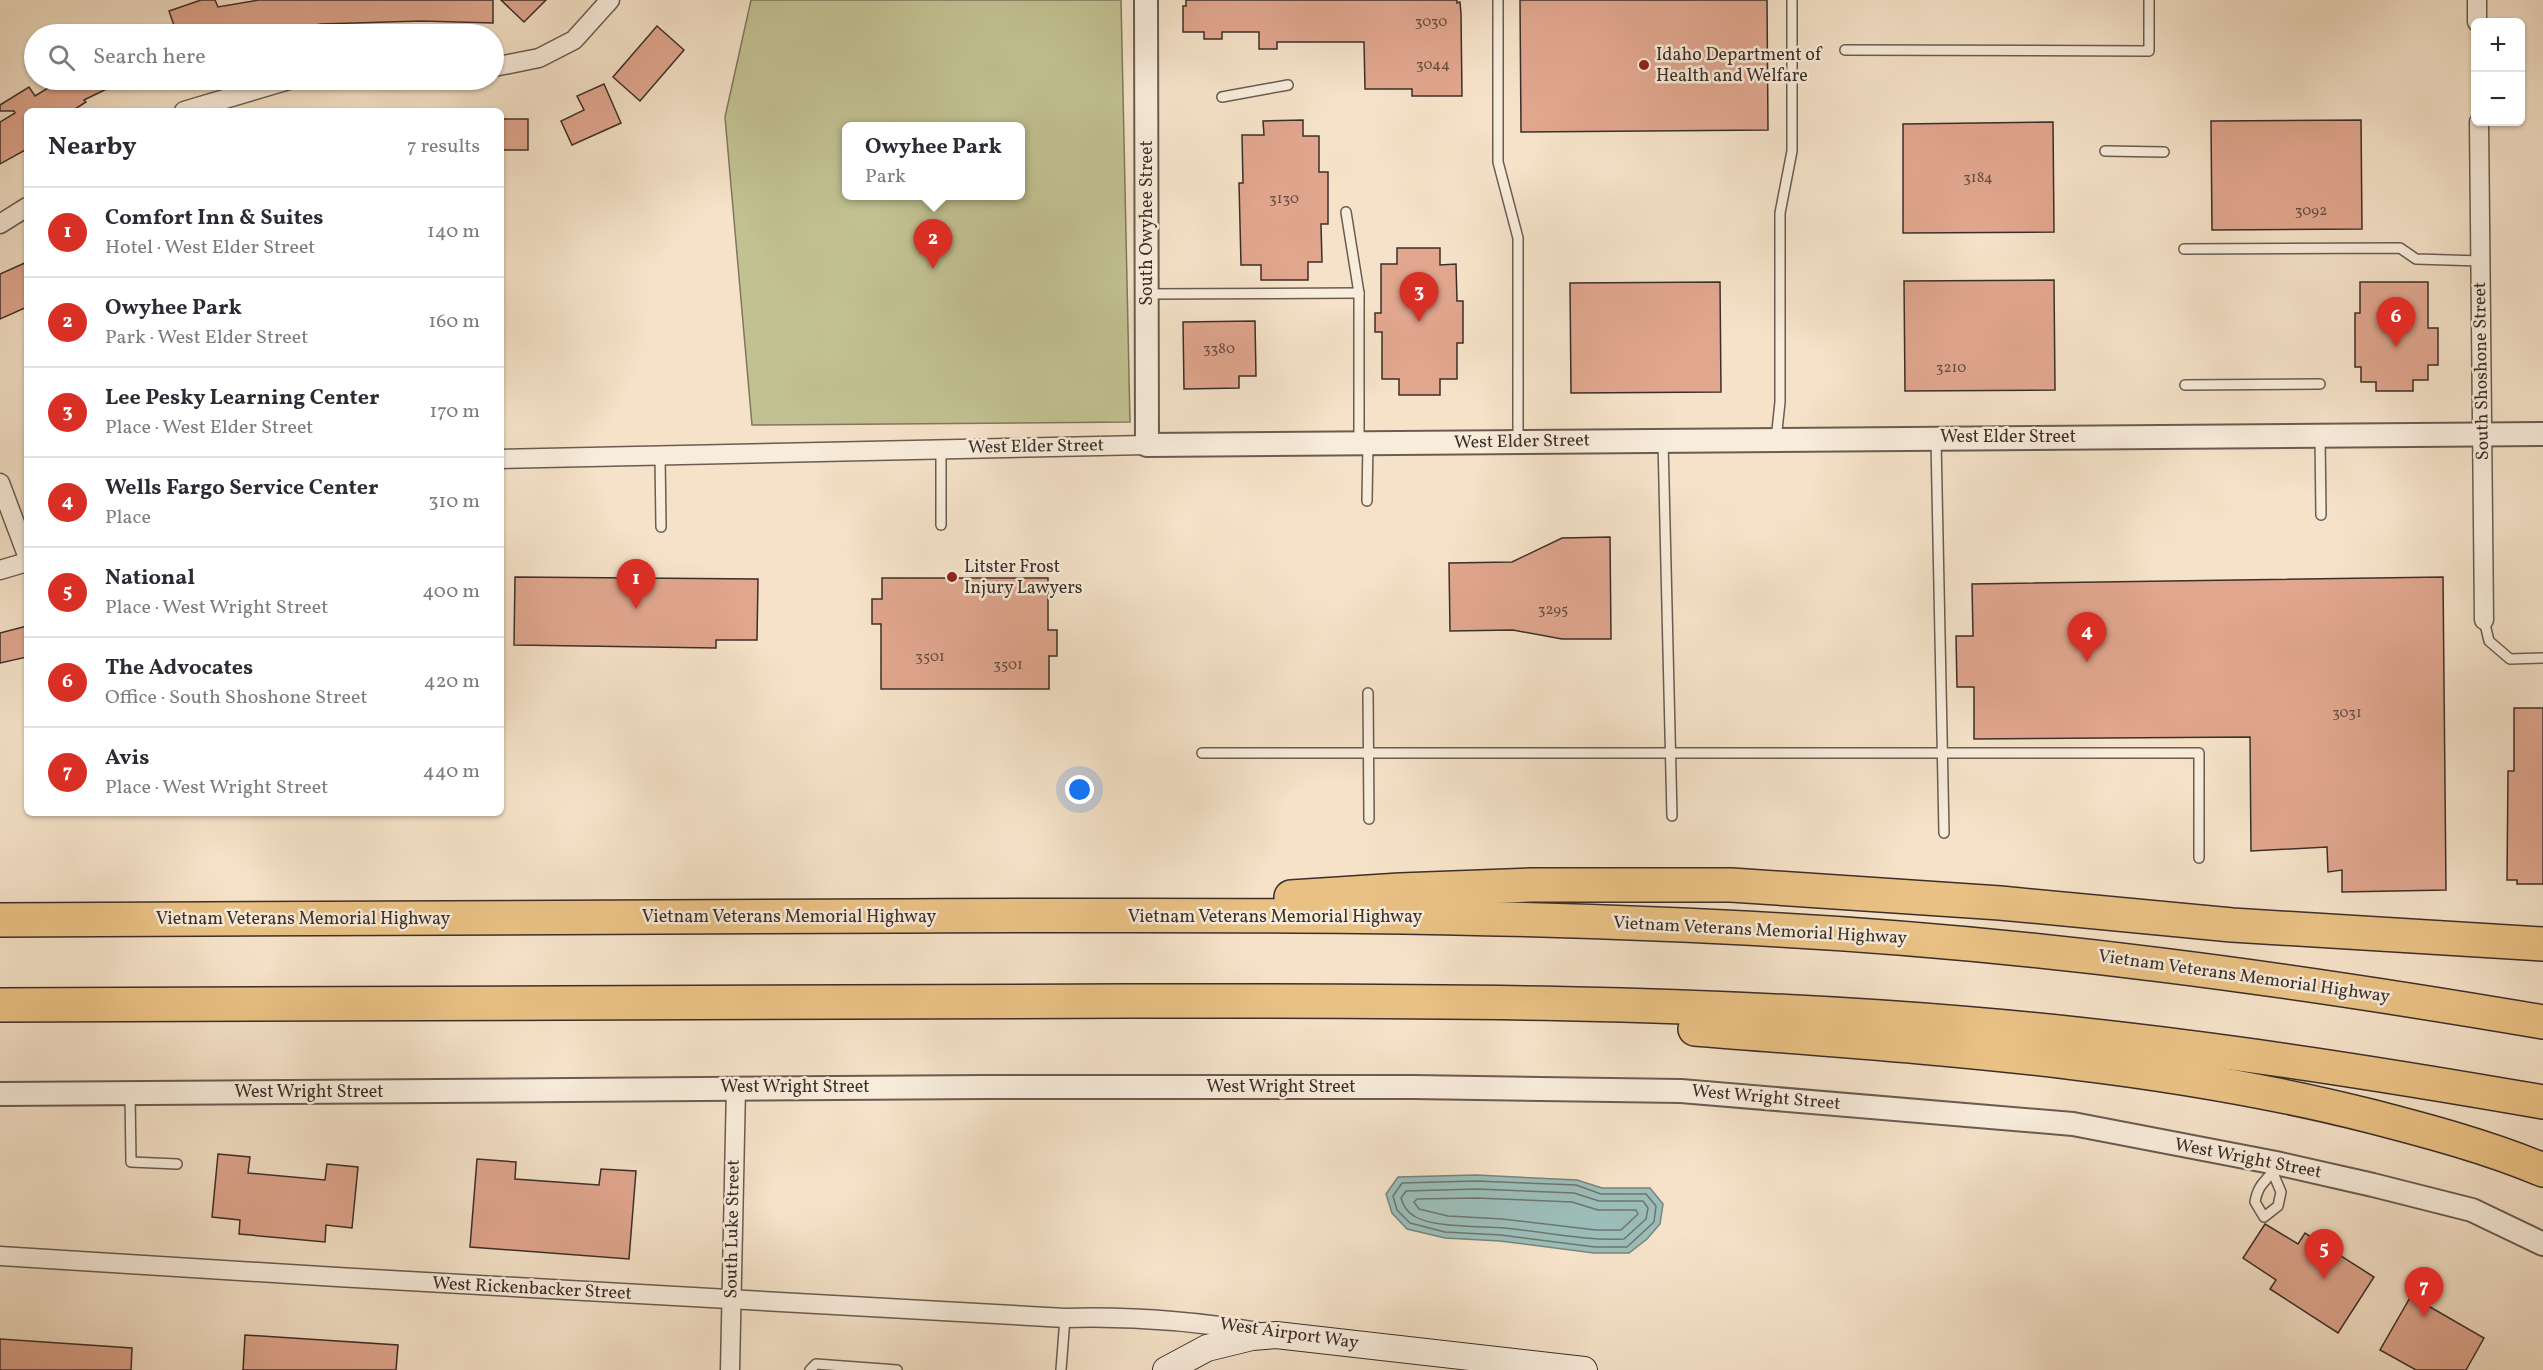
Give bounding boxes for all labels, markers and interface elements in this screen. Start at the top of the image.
house number: 3030 [1415,12,1447,33]
map controls [2471,18,2525,126]
button: + [2471,18,2525,72]
search box [24,24,504,90]
icon: search [45,41,78,74]
text: Search here [93,42,206,73]
place label: Idaho Department of Health and Welfare [1656,43,1823,89]
house number: 3044 [1416,55,1450,76]
marker: Idaho Department of Health and Welfare [1637,58,1651,72]
button: − [2471,72,2525,126]
popup [842,122,1025,200]
text: Nearby [48,129,137,165]
text: Owyhee Park [865,132,1002,163]
text: 7 results [407,133,480,161]
street label: South Owyhee Street [1135,140,1160,306]
text: Park [865,163,906,191]
house number: 3184 [1963,168,1993,189]
house number: 3130 [1269,189,1299,210]
house number: 3092 [2295,201,2327,222]
text: Comfort Inn & Suites [105,203,323,234]
text: 1 [63,218,72,246]
text: 140 m [427,218,480,246]
pin: 2 [914,220,952,269]
text: Hotel · West Elder Street [105,234,315,262]
pin: 3 [1400,272,1438,322]
street label: South Shoshone Street [2468,281,2496,461]
text: Owyhee Park [105,293,242,324]
pin: 6 [2376,298,2416,347]
text: 2 [62,308,73,336]
text: 160 m [428,308,480,336]
text: Park · West Elder Street [105,324,308,352]
house number: 3380 [1203,339,1235,360]
house number: 3210 [1936,358,1966,379]
text: Lee Pesky Learning Center [105,383,379,414]
text: 3 [62,398,73,426]
text: 170 m [430,398,480,426]
text: Place · West Elder Street [105,414,313,442]
street label: West Elder Street [1940,425,2076,450]
street label: West Elder Street [1454,428,1590,456]
street label: West Elder Street [968,433,1104,461]
text: Wells Fargo Service Center [105,473,378,504]
text: 4 [61,488,74,516]
text: 310 m [428,488,480,516]
text: Place [105,504,151,532]
place label: Litster Frost Injury Lawyers [964,555,1082,601]
pin: 1 [616,560,656,609]
text: National [105,563,195,594]
marker: Litster Frost Injury Lawyers [945,570,959,584]
text: 5 [63,578,72,606]
text: 400 m [422,578,480,606]
text: Place · West Wright Street [105,594,328,622]
house number: 3295 [1538,600,1568,621]
pin: 4 [2068,612,2106,662]
house number: 3501 [915,647,945,668]
text: The Advocates [105,653,253,684]
house number: 3501 [993,655,1023,676]
text: 6 [62,668,73,696]
text: 420 m [424,668,480,696]
text: Office · South Shoshone Street [105,684,367,712]
house number: 3031 [2332,703,2362,724]
text: Avis [105,743,149,774]
text: 7 [63,758,72,786]
text: 440 m [423,758,480,786]
text: Place · West Wright Street [105,774,328,802]
your location [1065,775,1094,804]
street label: Vietnam Veterans Memorial Highway [642,905,936,930]
street label: Vietnam Veterans Memorial Highway [1128,905,1422,930]
street label: Vietnam Veterans Memorial Highway [156,907,450,932]
street label: Vietnam Veterans Memorial Highway [1612,911,1908,951]
street label: Vietnam Veterans Memorial Highway [2096,944,2392,1010]
street label: West Wright Street [720,1075,870,1100]
street label: West Wright Street [1206,1075,1356,1100]
street label: West Wright Street [1691,1079,1841,1117]
street label: West Wright Street [234,1080,384,1105]
street label: West Wright Street [2172,1132,2324,1186]
street label: South Luke Street [719,1159,747,1299]
pin: 5 [2304,1230,2344,1279]
pin: 7 [2404,1268,2444,1317]
street label: West Rickenbacker Street [432,1271,632,1307]
street label: West Airport Way [1218,1312,1360,1356]

